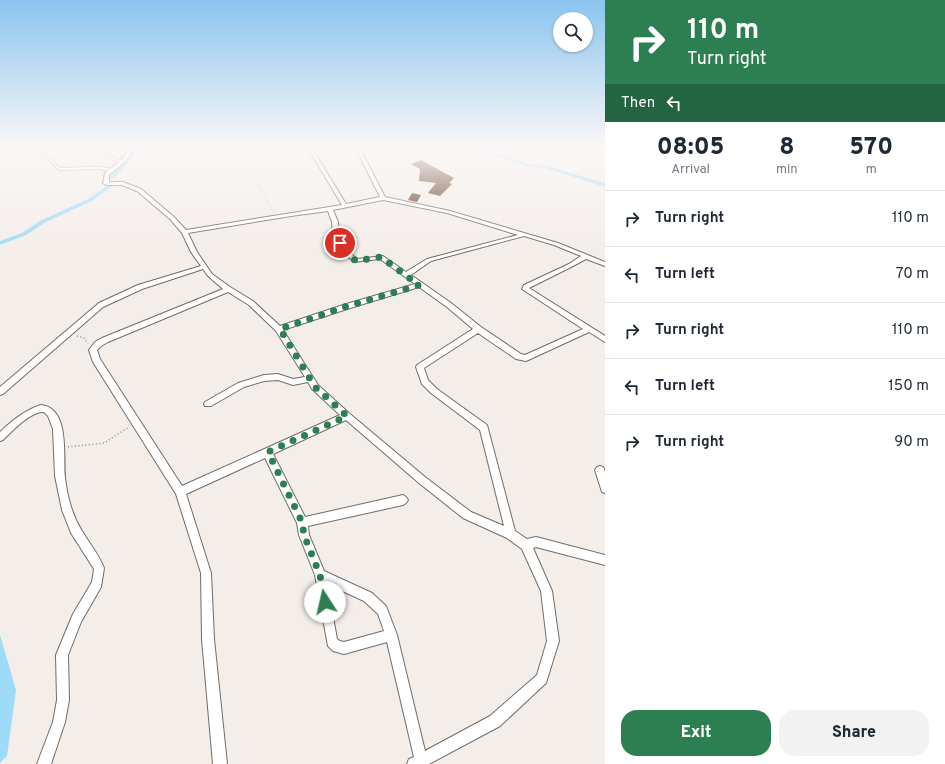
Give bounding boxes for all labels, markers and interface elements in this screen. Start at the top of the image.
map controls [553,12,593,52]
button: search [553,12,593,52]
text: 110 m [687,13,759,49]
icon: right [621,16,673,68]
text: Turn right [687,48,767,71]
icon: left [663,92,685,114]
text: Then [621,94,655,113]
text: 08:05 [657,133,724,163]
text: 8 [779,133,794,163]
text: 570 [849,133,893,163]
text: Arrival [671,162,710,178]
text: min [776,162,798,178]
text: m [866,162,877,178]
icon: right [621,208,643,230]
text: Turn right [655,209,724,228]
text: 110 m [892,209,929,228]
pin [323,226,357,260]
icon: arrive [329,232,351,254]
icon: left [621,264,643,286]
text: Turn left [655,265,715,284]
text: 70 m [896,265,929,284]
icon: right [621,320,643,342]
text: Turn right [655,321,724,340]
text: 110 m [892,321,929,340]
icon: left [621,376,643,398]
text: Turn left [655,377,715,396]
text: 150 m [888,377,929,396]
icon: right [621,432,643,454]
text: Turn right [655,433,724,452]
text: 90 m [894,433,929,452]
position arrow [304,581,346,623]
button: Exit [621,710,771,756]
button: Share [779,710,929,756]

